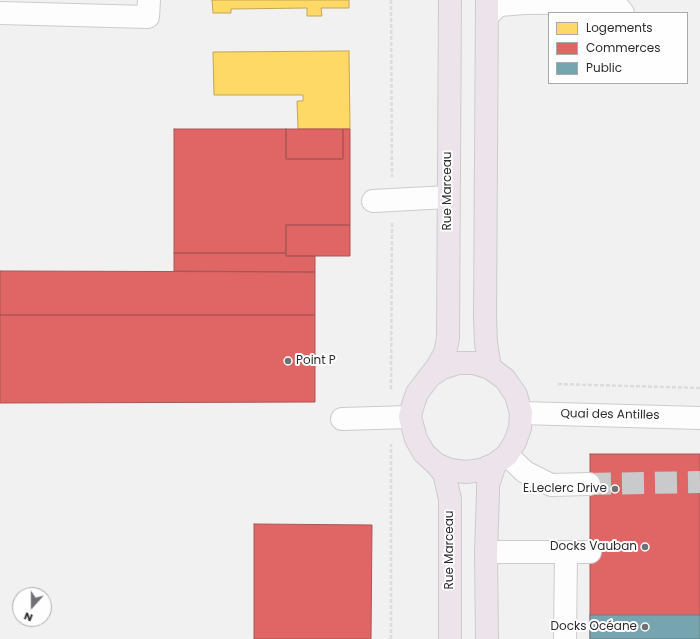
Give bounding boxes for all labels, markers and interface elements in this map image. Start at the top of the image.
legend [548,12,688,84]
text: Logements [586,19,653,36]
text: Commerces [586,39,661,56]
text: Public [586,59,622,76]
street label: Rue Marceau [441,151,455,231]
place label: Point P [296,354,336,368]
marker: Point P [283,356,293,366]
street label: Quai des Antilles [560,407,660,423]
place label: E.Leclerc Drive [523,482,607,496]
marker: E.Leclerc Drive [610,484,620,494]
street label: Rue Marceau [443,510,457,590]
place label: Docks Vauban [550,540,637,554]
marker: Docks Vauban [640,542,650,552]
north arrow [12,587,52,627]
text: N [21,608,35,626]
place label: Docks Océane [551,620,637,634]
marker: Docks Océane [640,622,650,632]

